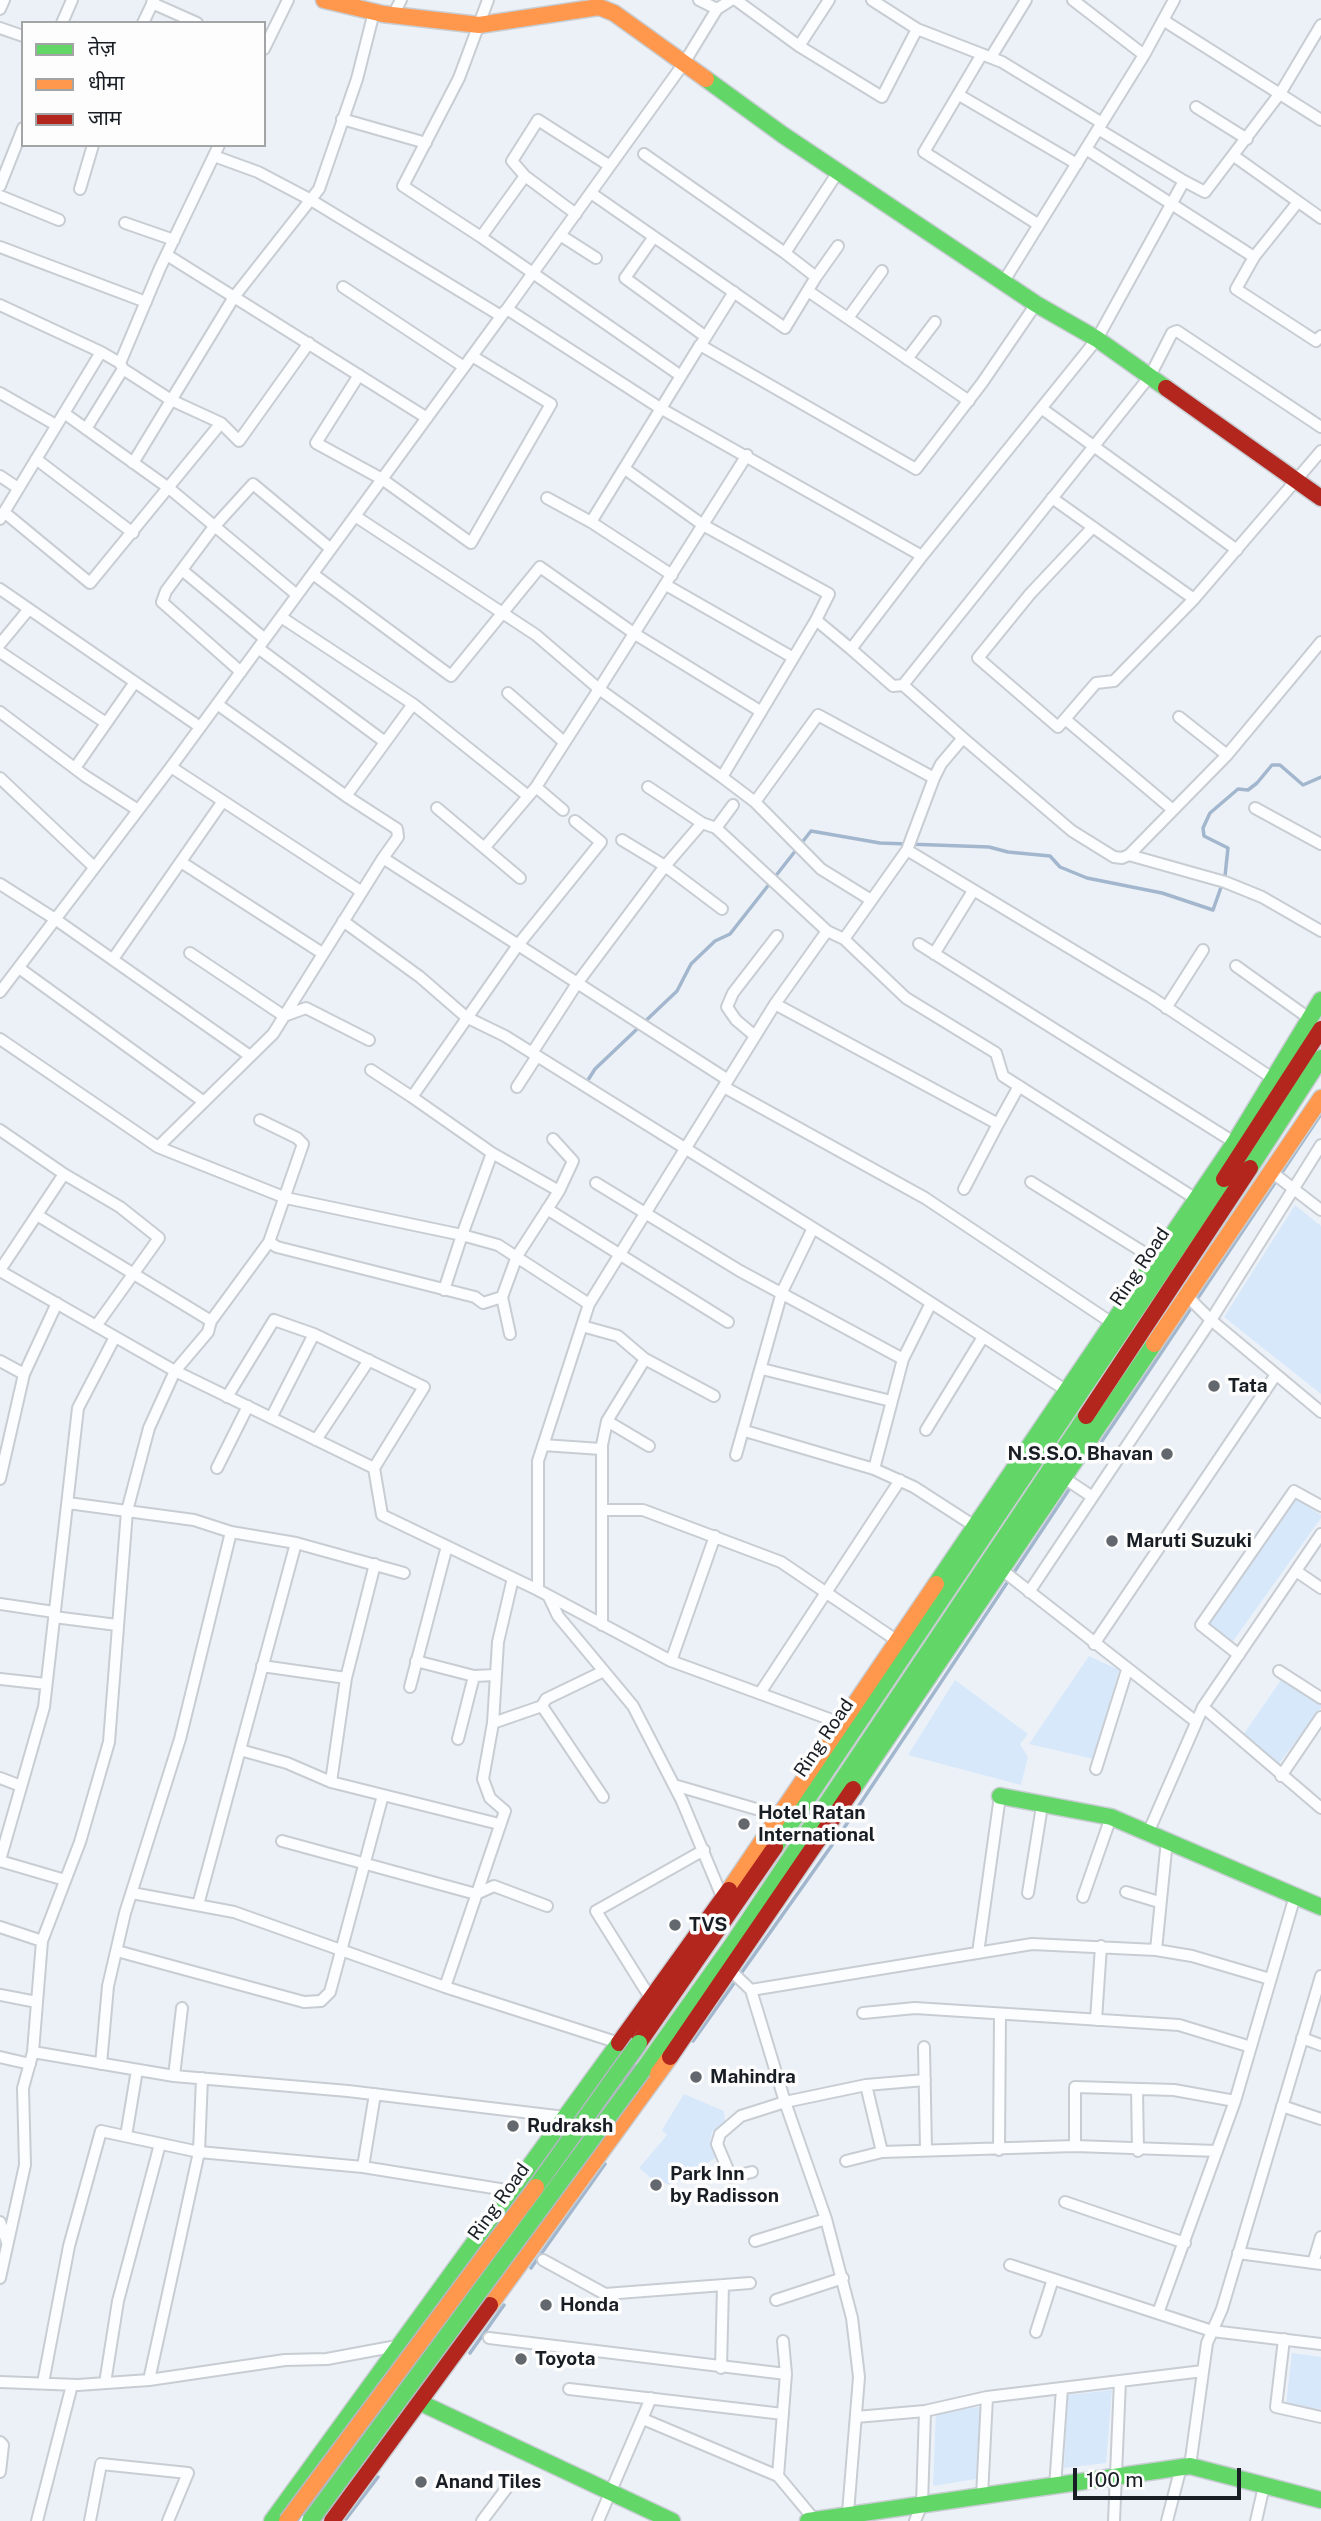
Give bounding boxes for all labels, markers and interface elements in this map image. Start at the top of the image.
legend [21,21,266,147]
text: तेज़ [88,35,116,60]
text: धीमा [88,70,124,95]
text: जाम [88,105,122,130]
street label: Ring Road [1105,1223,1175,1311]
place label: Tata [1228,1375,1268,1397]
marker: Tata [1206,1378,1222,1394]
place label: N.S.S.O. Bhavan [1008,1443,1153,1465]
marker: N.S.S.O. Bhavan [1159,1446,1175,1462]
place label: Maruti Suzuki [1126,1530,1252,1552]
marker: Maruti Suzuki [1104,1533,1120,1549]
street label: Ring Road [789,1694,859,1782]
place label: Hotel Ratan International [758,1802,875,1846]
marker: Hotel Ratan International [736,1816,752,1832]
place label: TVS [689,1914,727,1936]
marker: TVS [667,1917,683,1933]
place label: Mahindra [710,2066,796,2088]
marker: Mahindra [688,2069,704,2085]
place label: Rudraksh [527,2115,613,2137]
marker: Rudraksh [505,2118,521,2134]
street label: Ring Road [463,2159,535,2245]
place label: Park Inn by Radisson [670,2163,779,2207]
marker: Park Inn by Radisson [648,2177,664,2193]
place label: Honda [560,2294,619,2316]
marker: Honda [538,2297,554,2313]
place label: Toyota [535,2348,596,2370]
marker: Toyota [513,2351,529,2367]
scale bar [1076,2454,1244,2498]
text: 100 m [1086,2467,1143,2492]
place label: Anand Tiles [435,2471,541,2493]
marker: Anand Tiles [413,2474,429,2490]

